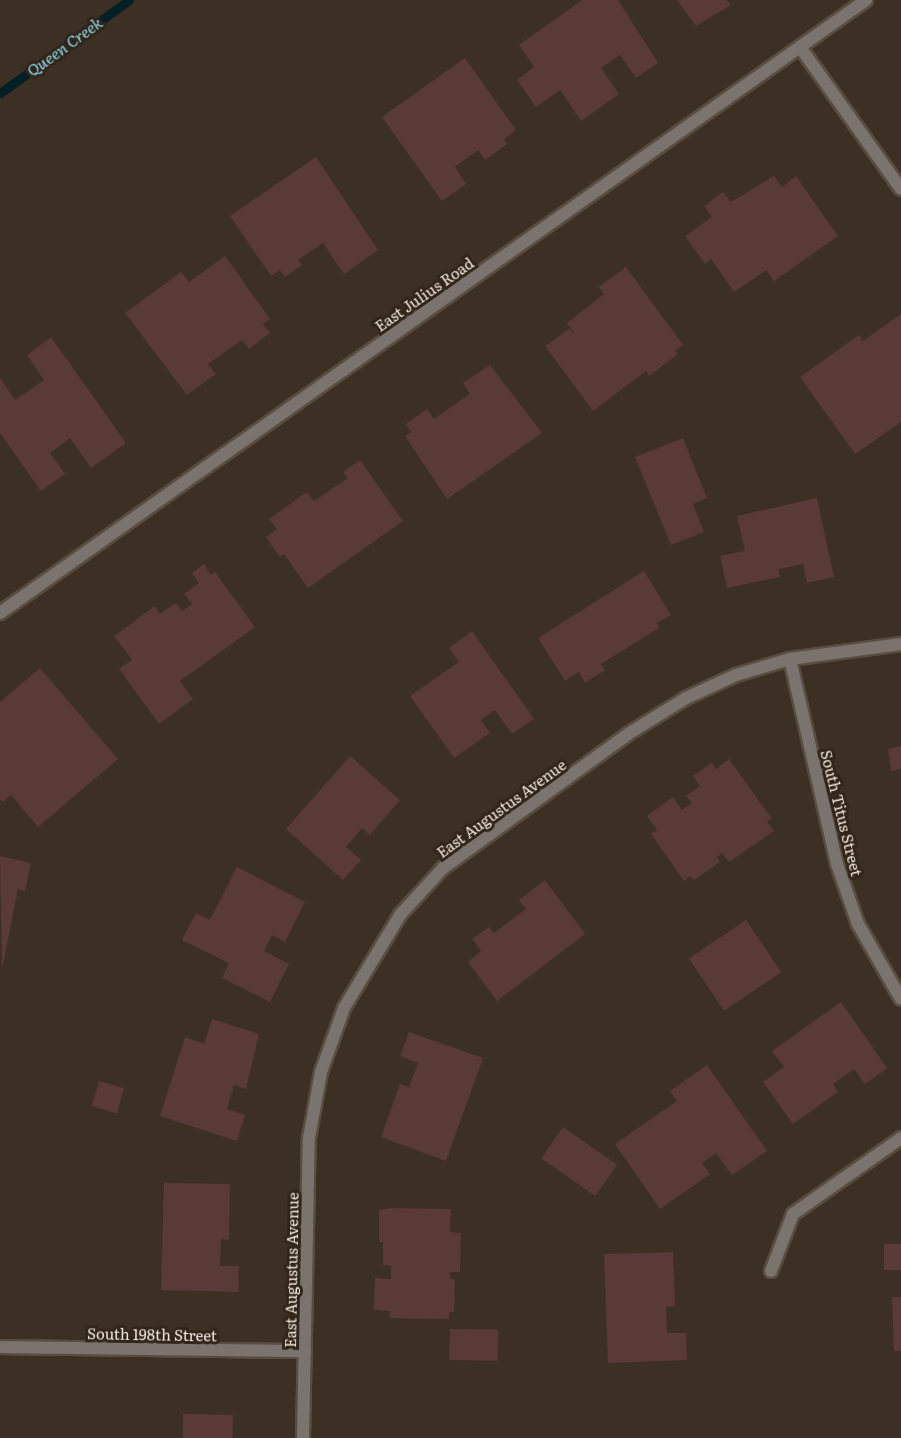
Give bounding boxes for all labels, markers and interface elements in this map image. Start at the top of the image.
water label: Queen Creek [23,12,105,80]
street label: East Julius Road [371,253,477,335]
street label: South Titus Street [818,748,866,878]
street label: East Augustus Avenue [433,755,569,861]
street label: East Augustus Avenue [281,1192,301,1348]
street label: South 198th Street [87,1324,217,1344]

